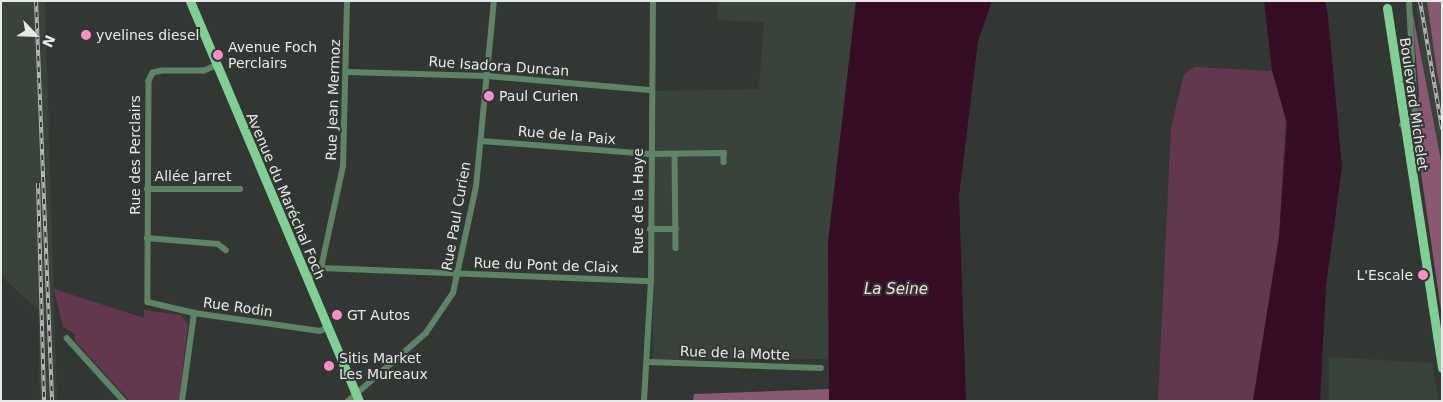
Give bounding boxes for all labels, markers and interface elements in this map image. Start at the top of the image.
north arrow [10,10,60,60]
place label: yvelines diesel [96,27,199,43]
marker: yvelines diesel [80,29,92,41]
text: N [39,32,58,50]
street label: Boulevard Michelet [1396,36,1432,172]
place label: Avenue Foch Perclairs [228,39,317,72]
street label: Rue Jean Mermoz [322,39,344,161]
marker: Avenue Foch Perclairs [212,49,224,61]
street label: Rue Isadora Duncan [428,53,570,79]
place label: Paul Curien [499,88,578,104]
marker: Paul Curien [483,90,495,102]
street label: Rue des Perclairs [127,95,143,215]
street label: Avenue du Maréchal Foch [243,110,329,282]
street label: Rue de la Paix [517,122,617,148]
street label: Rue de la Haye [630,148,646,254]
street label: Rue Paul Curien [438,160,474,272]
street label: Allée Jarret [155,168,231,184]
street label: Rue du Pont de Claix [473,254,619,276]
place label: L'Escale [1356,267,1413,283]
marker: L'Escale [1417,269,1429,281]
water label: La Seine [864,281,928,299]
street label: Rue Rodin [202,294,274,320]
place label: GT Autos [347,307,410,323]
marker: GT Autos [331,309,343,321]
street label: Rue de la Motte [680,343,790,363]
place label: Sitis Market Les Mureaux [339,350,428,382]
marker: Sitis Market Les Mureaux [323,360,335,372]

